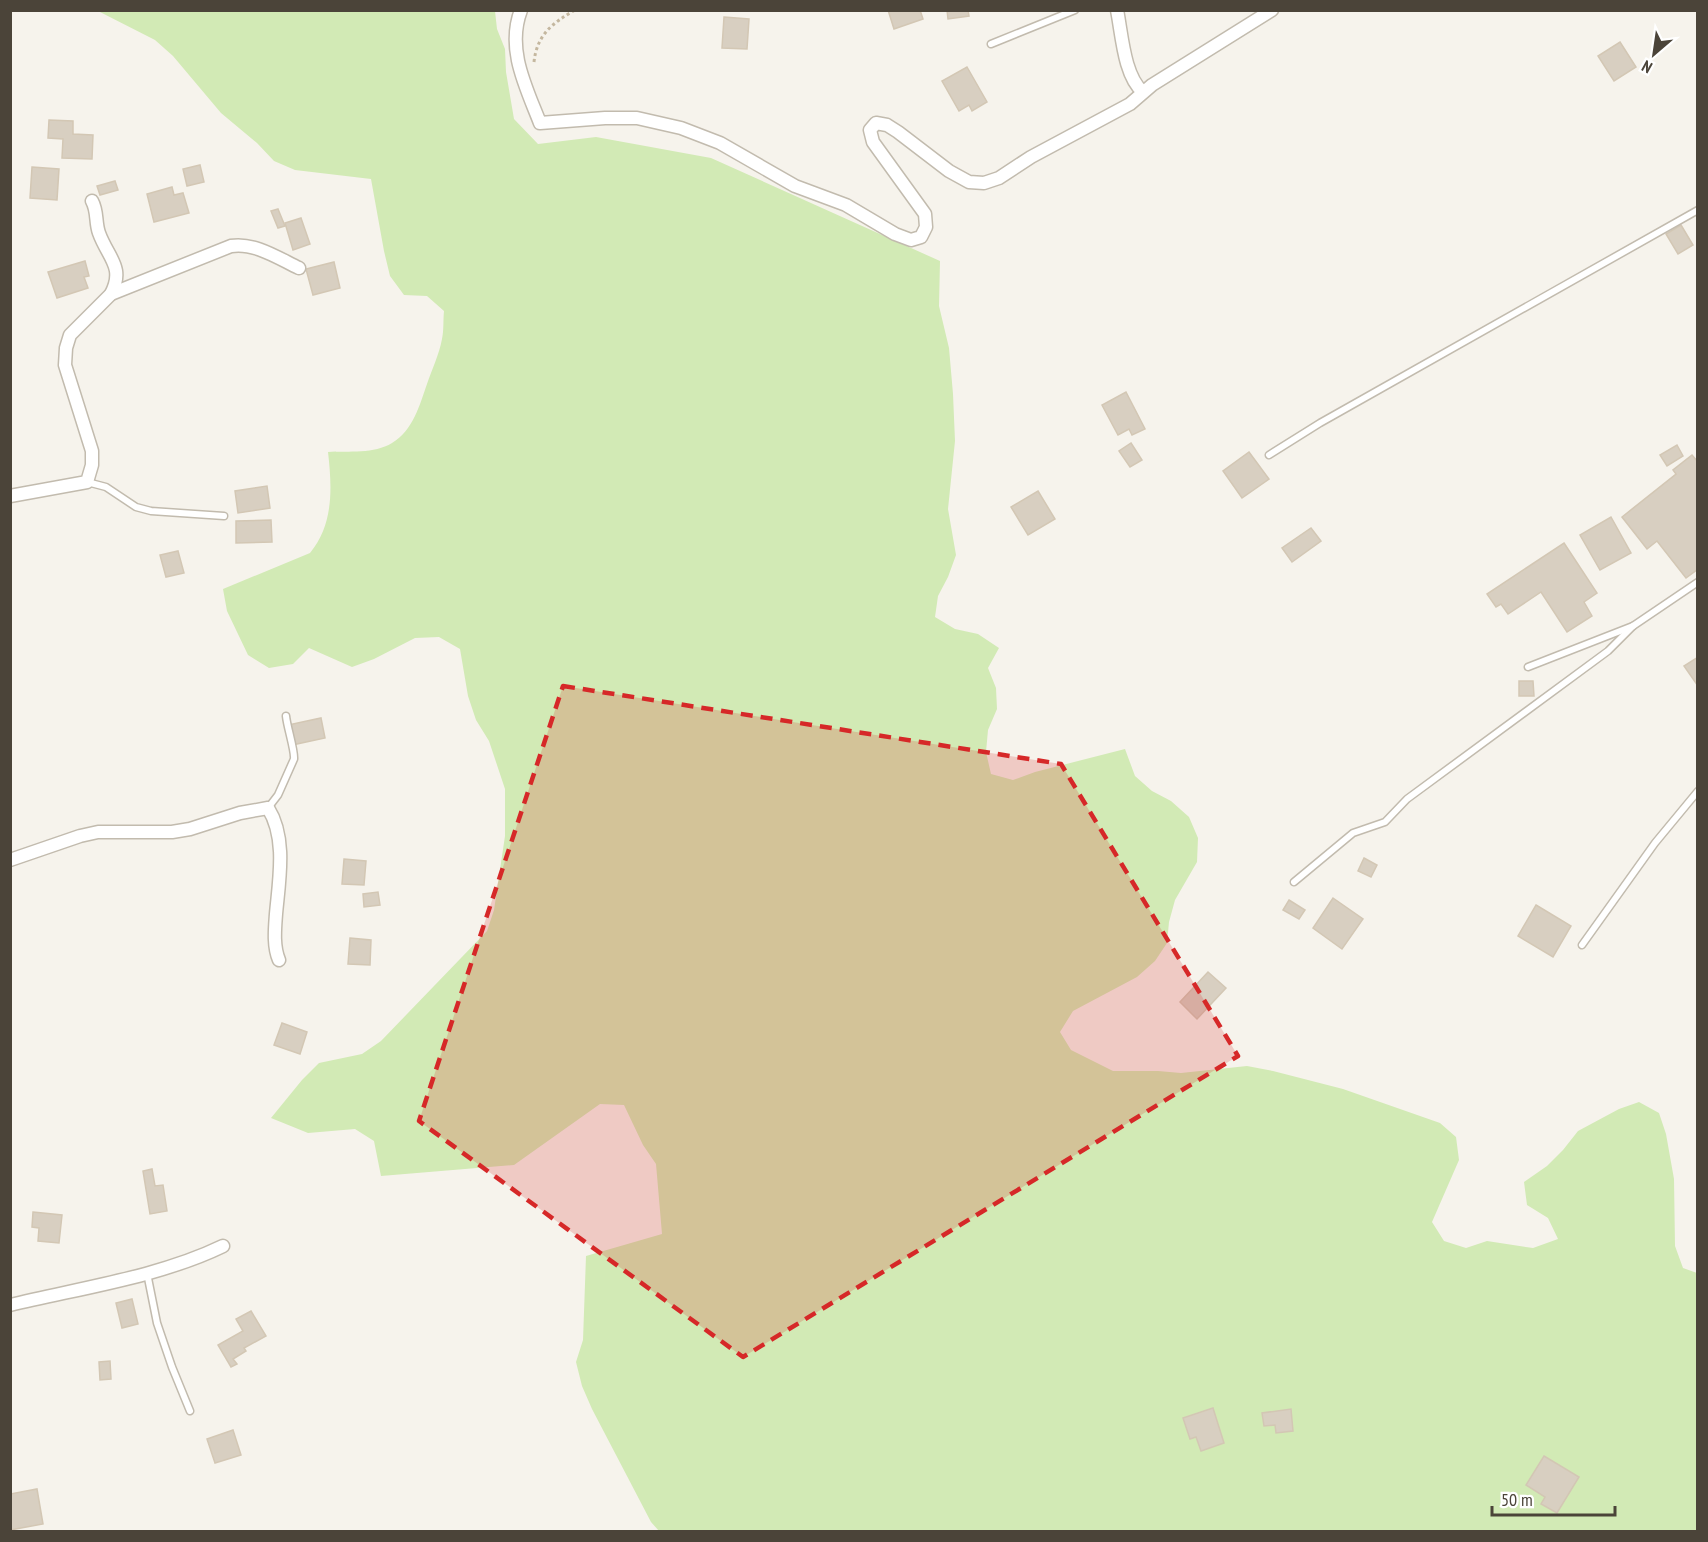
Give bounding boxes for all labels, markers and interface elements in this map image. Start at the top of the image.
north arrow [1624,24,1684,84]
text: N [1638,56,1655,78]
scale bar [1492,1479,1615,1517]
text: 50 m [1501,1488,1533,1511]

